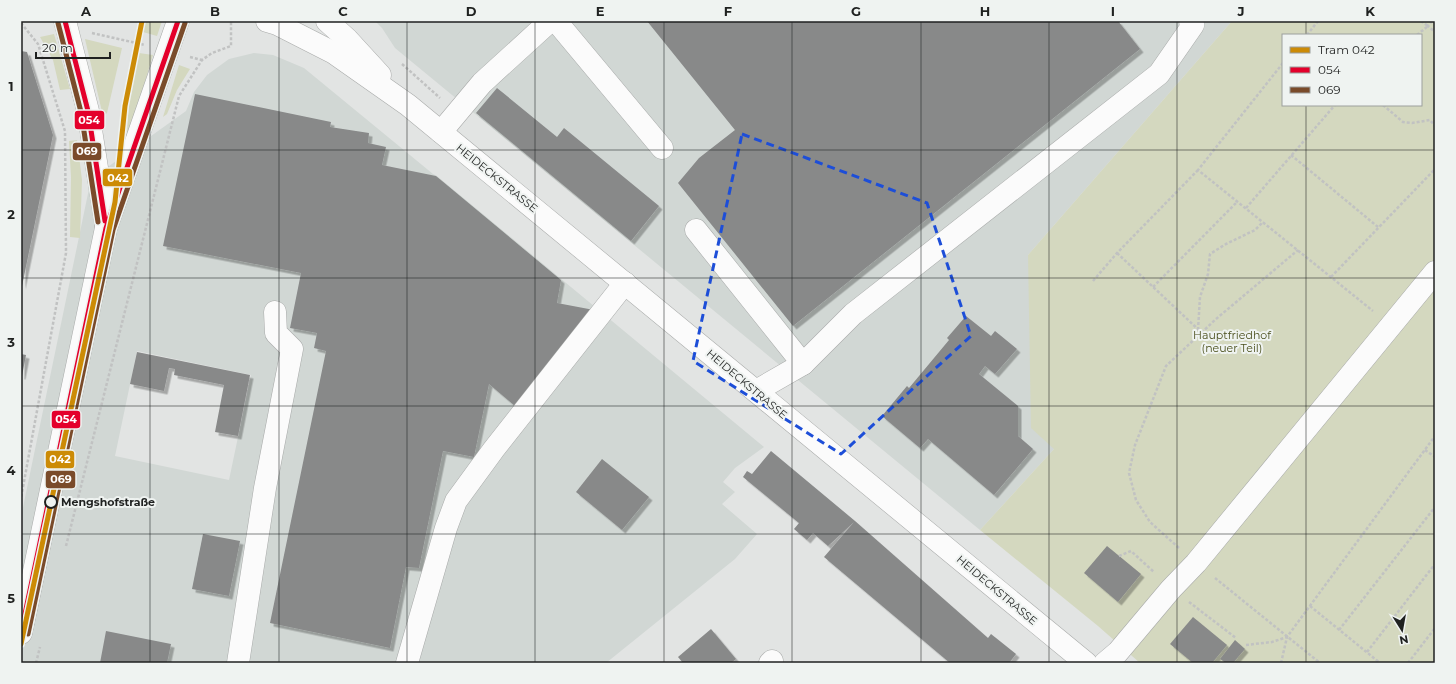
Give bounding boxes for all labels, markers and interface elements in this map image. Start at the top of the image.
text: A [80,3,92,19]
text: B [210,3,220,19]
text: C [338,3,348,19]
text: D [466,3,477,19]
text: E [596,3,605,19]
text: F [724,3,732,19]
text: G [851,3,861,19]
text: H [980,3,990,19]
text: I [1111,3,1115,19]
text: J [1236,3,1245,19]
text: K [1365,3,1375,19]
scale bar [36,34,110,60]
legend [1282,34,1422,106]
text: 20 m [42,40,73,55]
text: Tram 042 [1318,42,1375,57]
text: 054 [1318,62,1341,77]
text: 1 [8,78,14,94]
text: 069 [1318,82,1341,97]
line badge: 054 [74,110,105,130]
text: 054 [78,113,100,127]
street label: HEIDECKSTRASSE [453,141,541,215]
line badge: 069 [72,142,102,161]
text: 069 [76,144,98,158]
line badge: 042 [102,168,133,187]
text: 042 [107,171,129,185]
text: 2 [7,206,15,222]
park label: Hauptfriedhof (neuer Teil) [1193,328,1272,355]
text: 3 [6,334,15,350]
street label: HEIDECKSTRASSE [704,346,790,422]
line badge: 054 [51,410,81,429]
text: 054 [55,412,77,426]
line badge: 042 [45,450,75,469]
text: 042 [49,452,71,466]
text: 4 [7,462,16,478]
line badge: 069 [45,470,76,489]
text: 069 [50,472,72,486]
marker: Mengshofstraße [44,495,58,509]
place label: Mengshofstraße [61,495,155,509]
street label: HEIDECKSTRASSE [954,552,1040,628]
text: 5 [7,590,15,606]
north arrow [1382,610,1422,650]
text: N [1398,632,1410,648]

